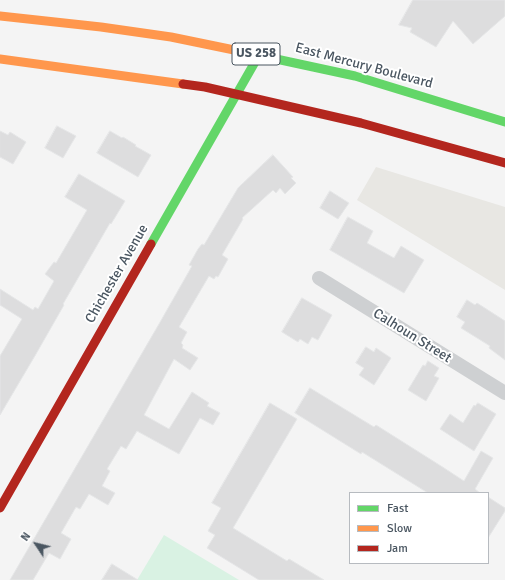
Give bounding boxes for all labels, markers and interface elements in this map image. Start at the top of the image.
street label: East Mercury Boulevard [293,40,435,92]
road number: US 258 [232,43,280,65]
street label: Chichester Avenue [82,222,152,326]
street label: Calhoun Street [370,305,454,367]
legend [349,492,489,564]
text: Fast [387,501,408,516]
text: Slow [387,521,412,536]
north arrow [16,524,56,564]
text: N [18,530,33,544]
text: Jam [387,541,408,556]

